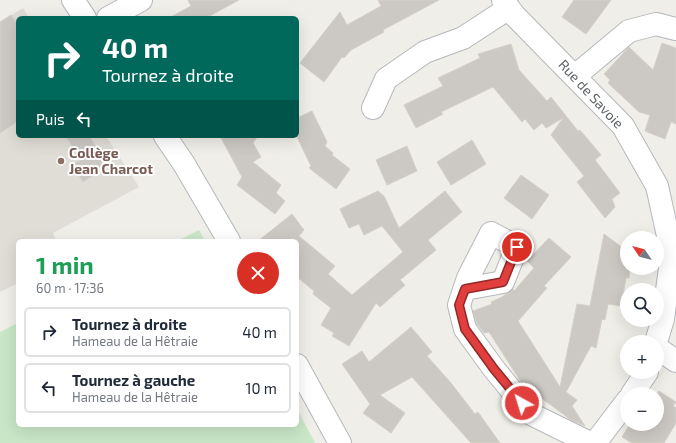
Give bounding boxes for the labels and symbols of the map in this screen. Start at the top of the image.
street label: Rue de Savoie [555,56,628,132]
place label: Collège Jean Charcot [69,144,153,177]
marker: Collège Jean Charcot [56,156,66,166]
pin [500,230,534,264]
north arrow [620,231,664,275]
position arrow [501,382,543,424]

